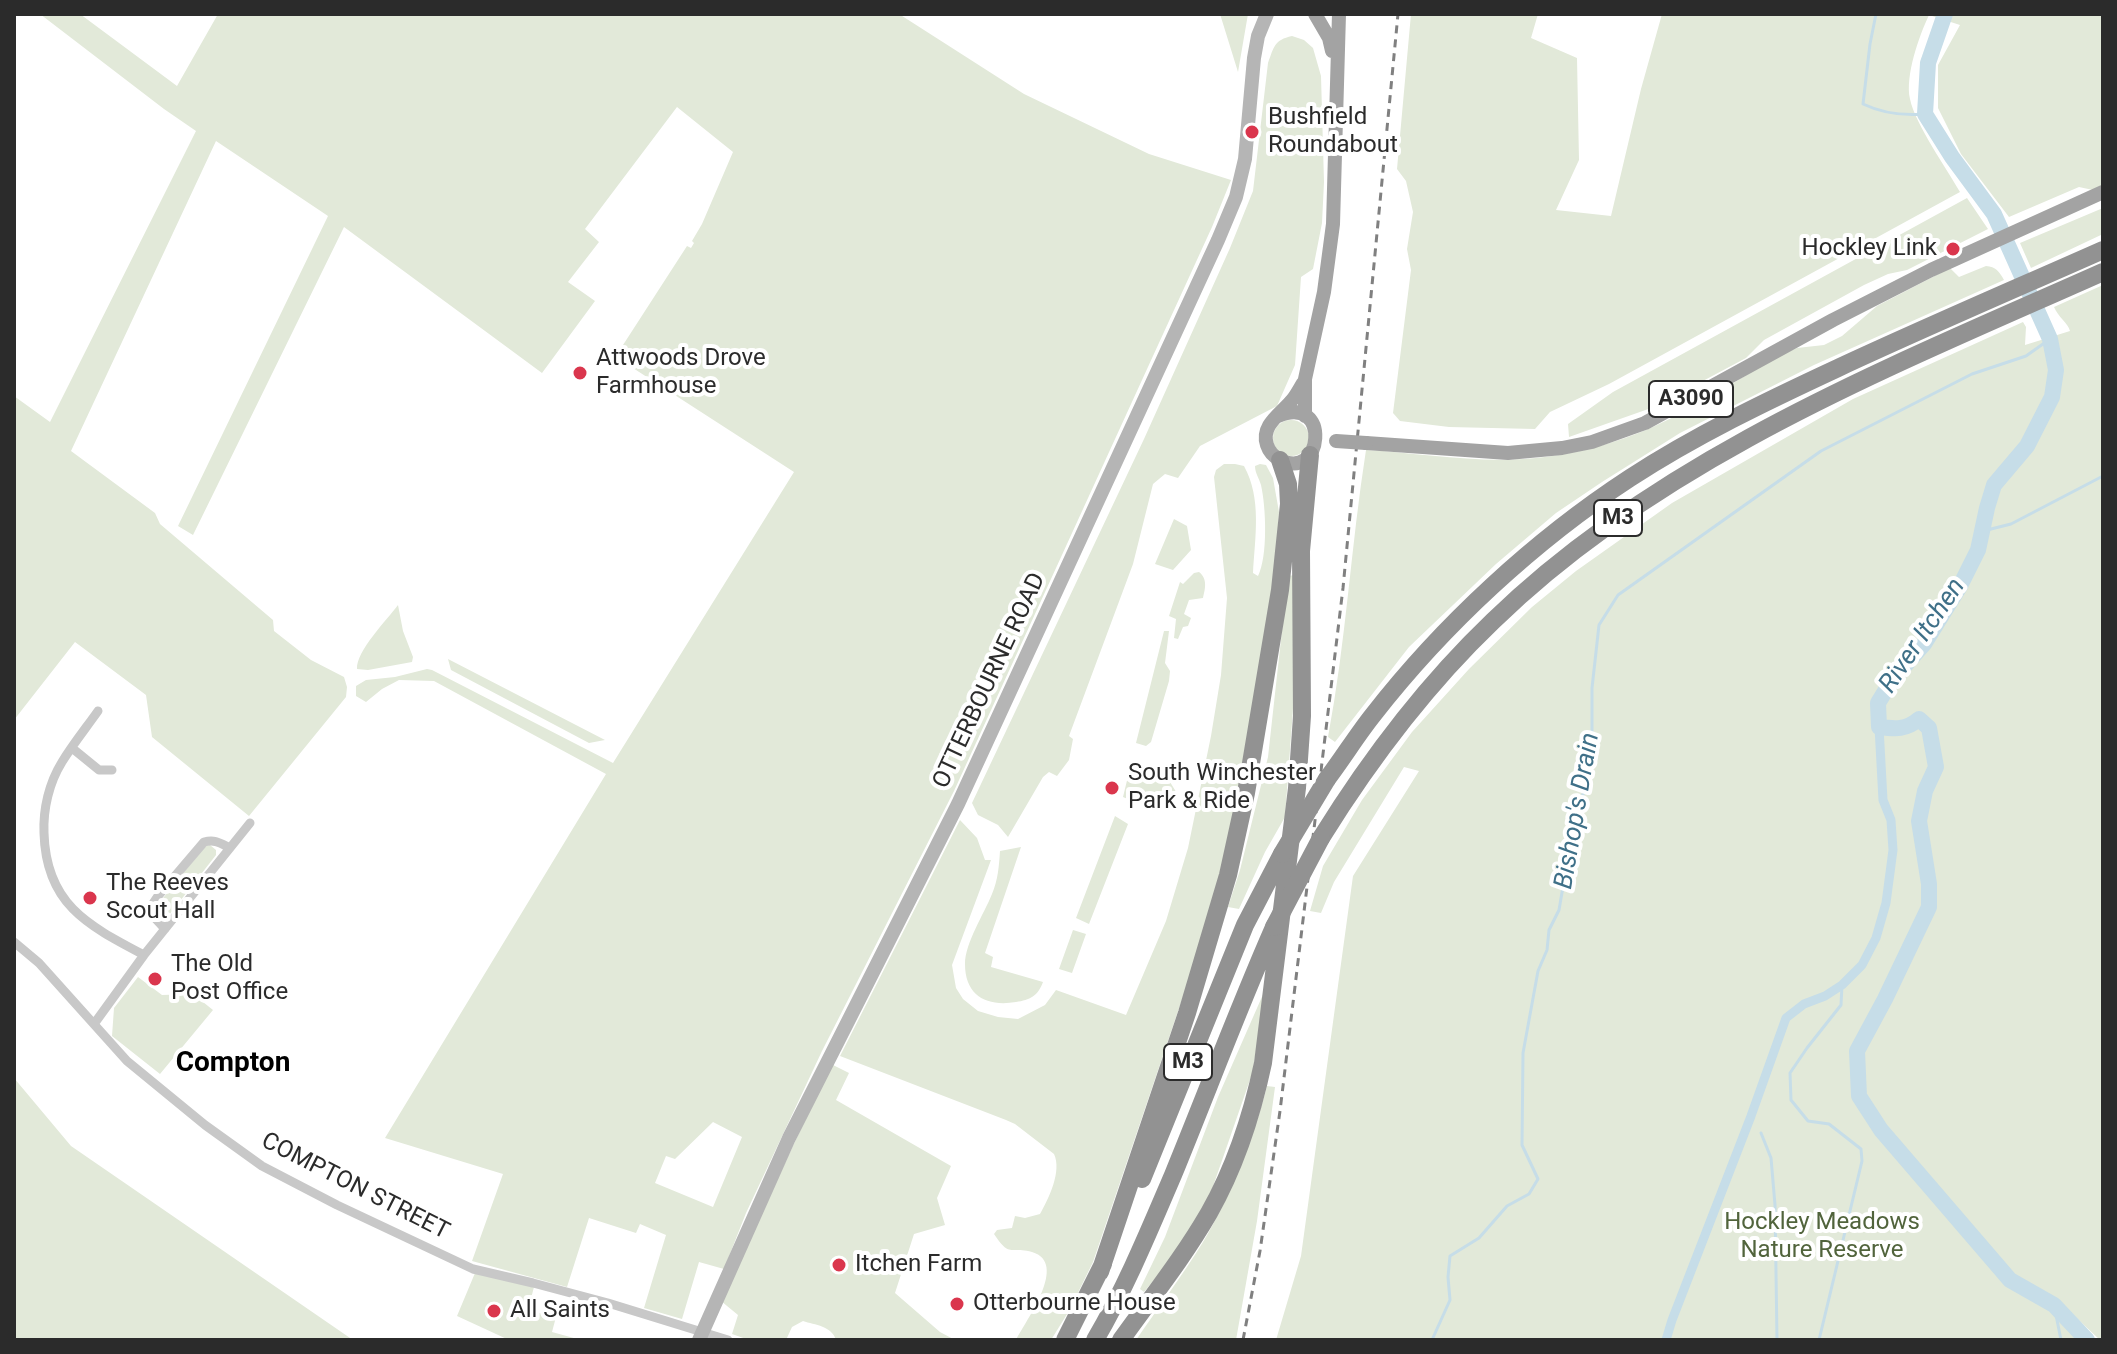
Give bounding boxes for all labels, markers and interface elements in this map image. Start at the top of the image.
place label: Bushfield Roundabout [1268,104,1398,160]
marker: Bushfield Roundabout [1243,123,1261,141]
place label: Hockley Link [1802,235,1937,263]
marker: Hockley Link [1944,240,1962,258]
place label: Attwoods Drove Farmhouse [596,345,766,401]
marker: Attwoods Drove Farmhouse [571,364,589,382]
road number: A3090 [1649,381,1733,417]
road number: M3 [1594,500,1642,536]
street label: OTTERBOURNE ROAD [927,569,1053,793]
water label: River Itchen [1873,573,1973,699]
water label: Bishop's Drain [1549,730,1607,892]
place label: South Winchester Park & Ride [1128,760,1316,816]
marker: South Winchester Park & Ride [1103,779,1121,797]
place label: The Reeves Scout Hall [106,870,229,926]
marker: The Reeves Scout Hall [81,889,99,907]
place label: The Old Post Office [171,951,288,1007]
marker: The Old Post Office [146,970,164,988]
road number: M3 [1164,1044,1212,1080]
district label: Compton [176,1047,290,1081]
street label: COMPTON STREET [256,1127,454,1247]
park label: Hockley Meadows Nature Reserve [1724,1209,1920,1265]
place label: Itchen Farm [855,1251,982,1279]
marker: Itchen Farm [830,1256,848,1274]
place label: Otterbourne House [973,1290,1176,1318]
marker: Otterbourne House [948,1295,966,1313]
place label: All Saints [510,1297,610,1325]
marker: All Saints [485,1302,503,1320]

